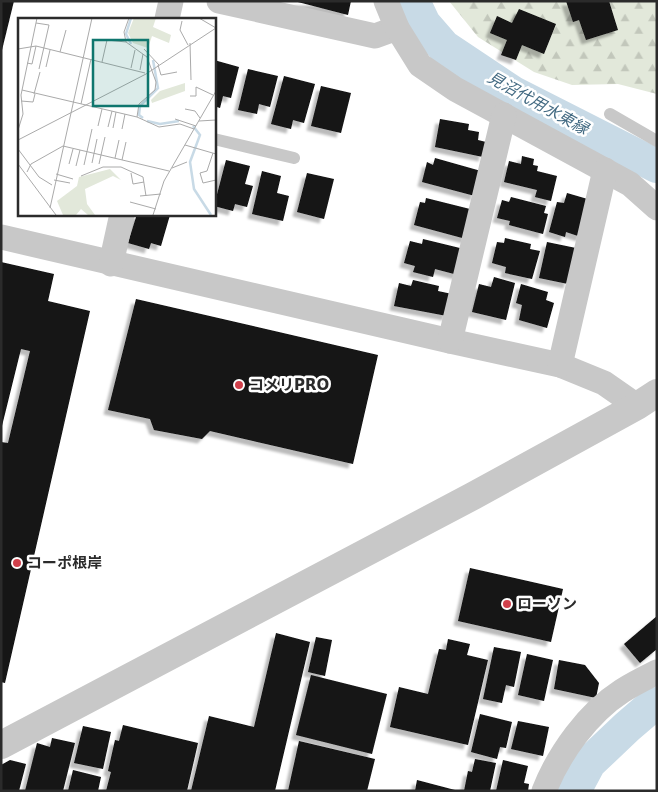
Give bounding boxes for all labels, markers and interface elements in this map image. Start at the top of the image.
inset map [18,18,215,215]
water label: 見沼代用水東縁 [484,68,593,139]
place label: コメリPRO [249,376,329,394]
marker: コメリPRO [233,379,245,391]
place label: コーポ根岸 [27,554,102,572]
marker: コーポ根岸 [11,557,23,569]
place label: ローソン [517,595,577,613]
marker: ローソン [501,598,513,610]

